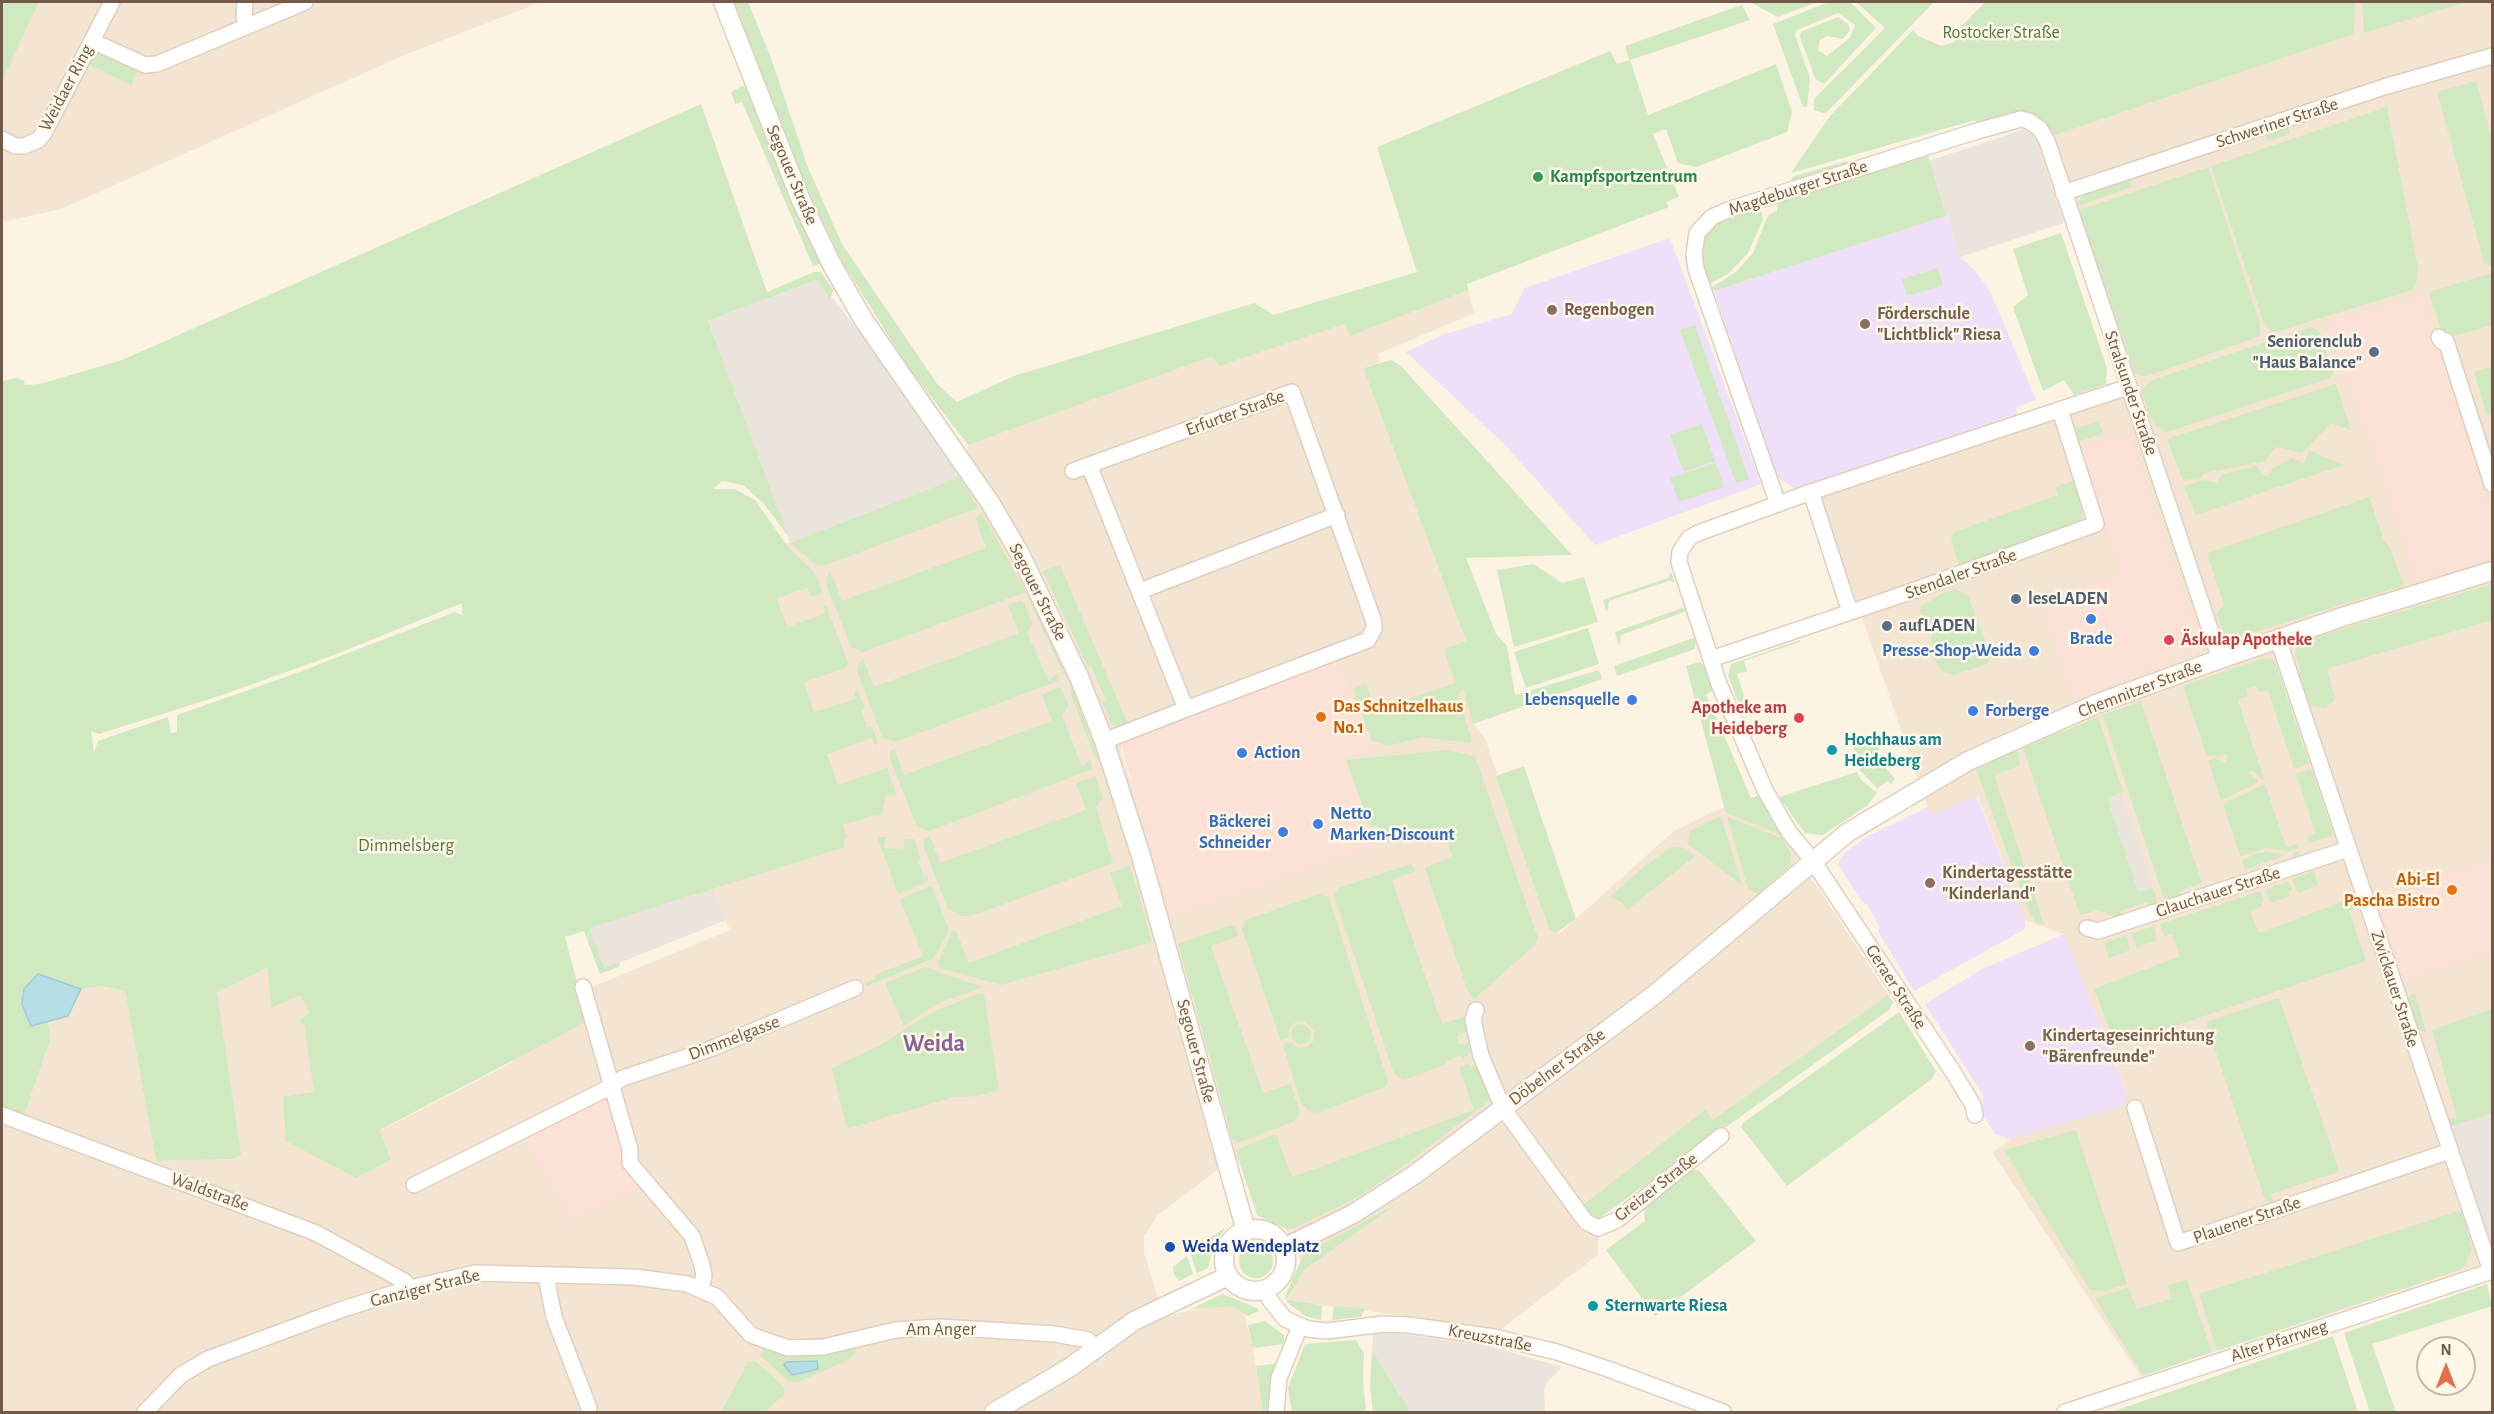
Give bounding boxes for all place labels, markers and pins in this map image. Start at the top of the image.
place label: Kampfsportzentrum [1550,166,1697,188]
marker: Kampfsportzentrum [1531,170,1545,184]
place label: Regenbogen [1564,299,1655,321]
marker: Regenbogen [1545,303,1559,317]
place label: Förderschule "Lichtblick" Riesa [1877,303,2001,346]
marker: Förderschule "Lichtblick" Riesa [1858,317,1872,331]
place label: Seniorenclub "Haus Balance" [2252,331,2362,374]
marker: Seniorenclub "Haus Balance" [2367,345,2381,359]
place label: leseLADEN [2028,588,2108,610]
marker: leseLADEN [2009,592,2023,606]
marker: Brade [2084,612,2098,626]
place label: aufLADEN [1899,615,1976,637]
marker: aufLADEN [1880,619,1894,633]
place label: Brade [2069,628,2113,650]
place label: Äskulap Apotheke [2181,629,2312,651]
marker: Äskulap Apotheke [2162,633,2176,647]
place label: Presse-Shop-Weida [1882,640,2022,662]
marker: Presse-Shop-Weida [2027,644,2041,658]
place label: Lebensquelle [1524,689,1620,711]
marker: Lebensquelle [1625,693,1639,707]
place label: Das Schnitzelhaus No.1 [1333,696,1463,738]
place label: Apotheke am Heideberg [1691,697,1787,740]
place label: Forberge [1985,700,2049,722]
marker: Forberge [1966,704,1980,718]
marker: Das Schnitzelhaus No.1 [1314,710,1328,724]
marker: Apotheke am Heideberg [1792,711,1806,725]
place label: Hochhaus am Heideberg [1844,729,1942,771]
place label: Action [1254,742,1301,764]
marker: Hochhaus am Heideberg [1825,743,1839,757]
marker: Action [1235,746,1249,760]
place label: Netto Marken-Discount [1330,803,1455,846]
place label: Bäckerei Schneider [1199,811,1271,854]
marker: Netto Marken-Discount [1311,817,1325,831]
marker: Bäckerei Schneider [1276,825,1290,839]
place label: Kindertagesstätte "Kinderland" [1942,862,2072,904]
place label: Abi-El Pascha Bistro [2344,869,2440,912]
marker: Kindertagesstätte "Kinderland" [1923,876,1937,890]
marker: Abi-El Pascha Bistro [2445,883,2459,897]
place label: Kindertageseinrichtung "Bärenfreunde" [2042,1025,2214,1068]
marker: Kindertageseinrichtung "Bärenfreunde" [2023,1039,2037,1053]
place label: Weida Wendeplatz [1182,1236,1319,1258]
marker: Weida Wendeplatz [1163,1240,1177,1254]
place label: Sternwarte Riesa [1605,1295,1728,1317]
marker: Sternwarte Riesa [1586,1299,1600,1313]

